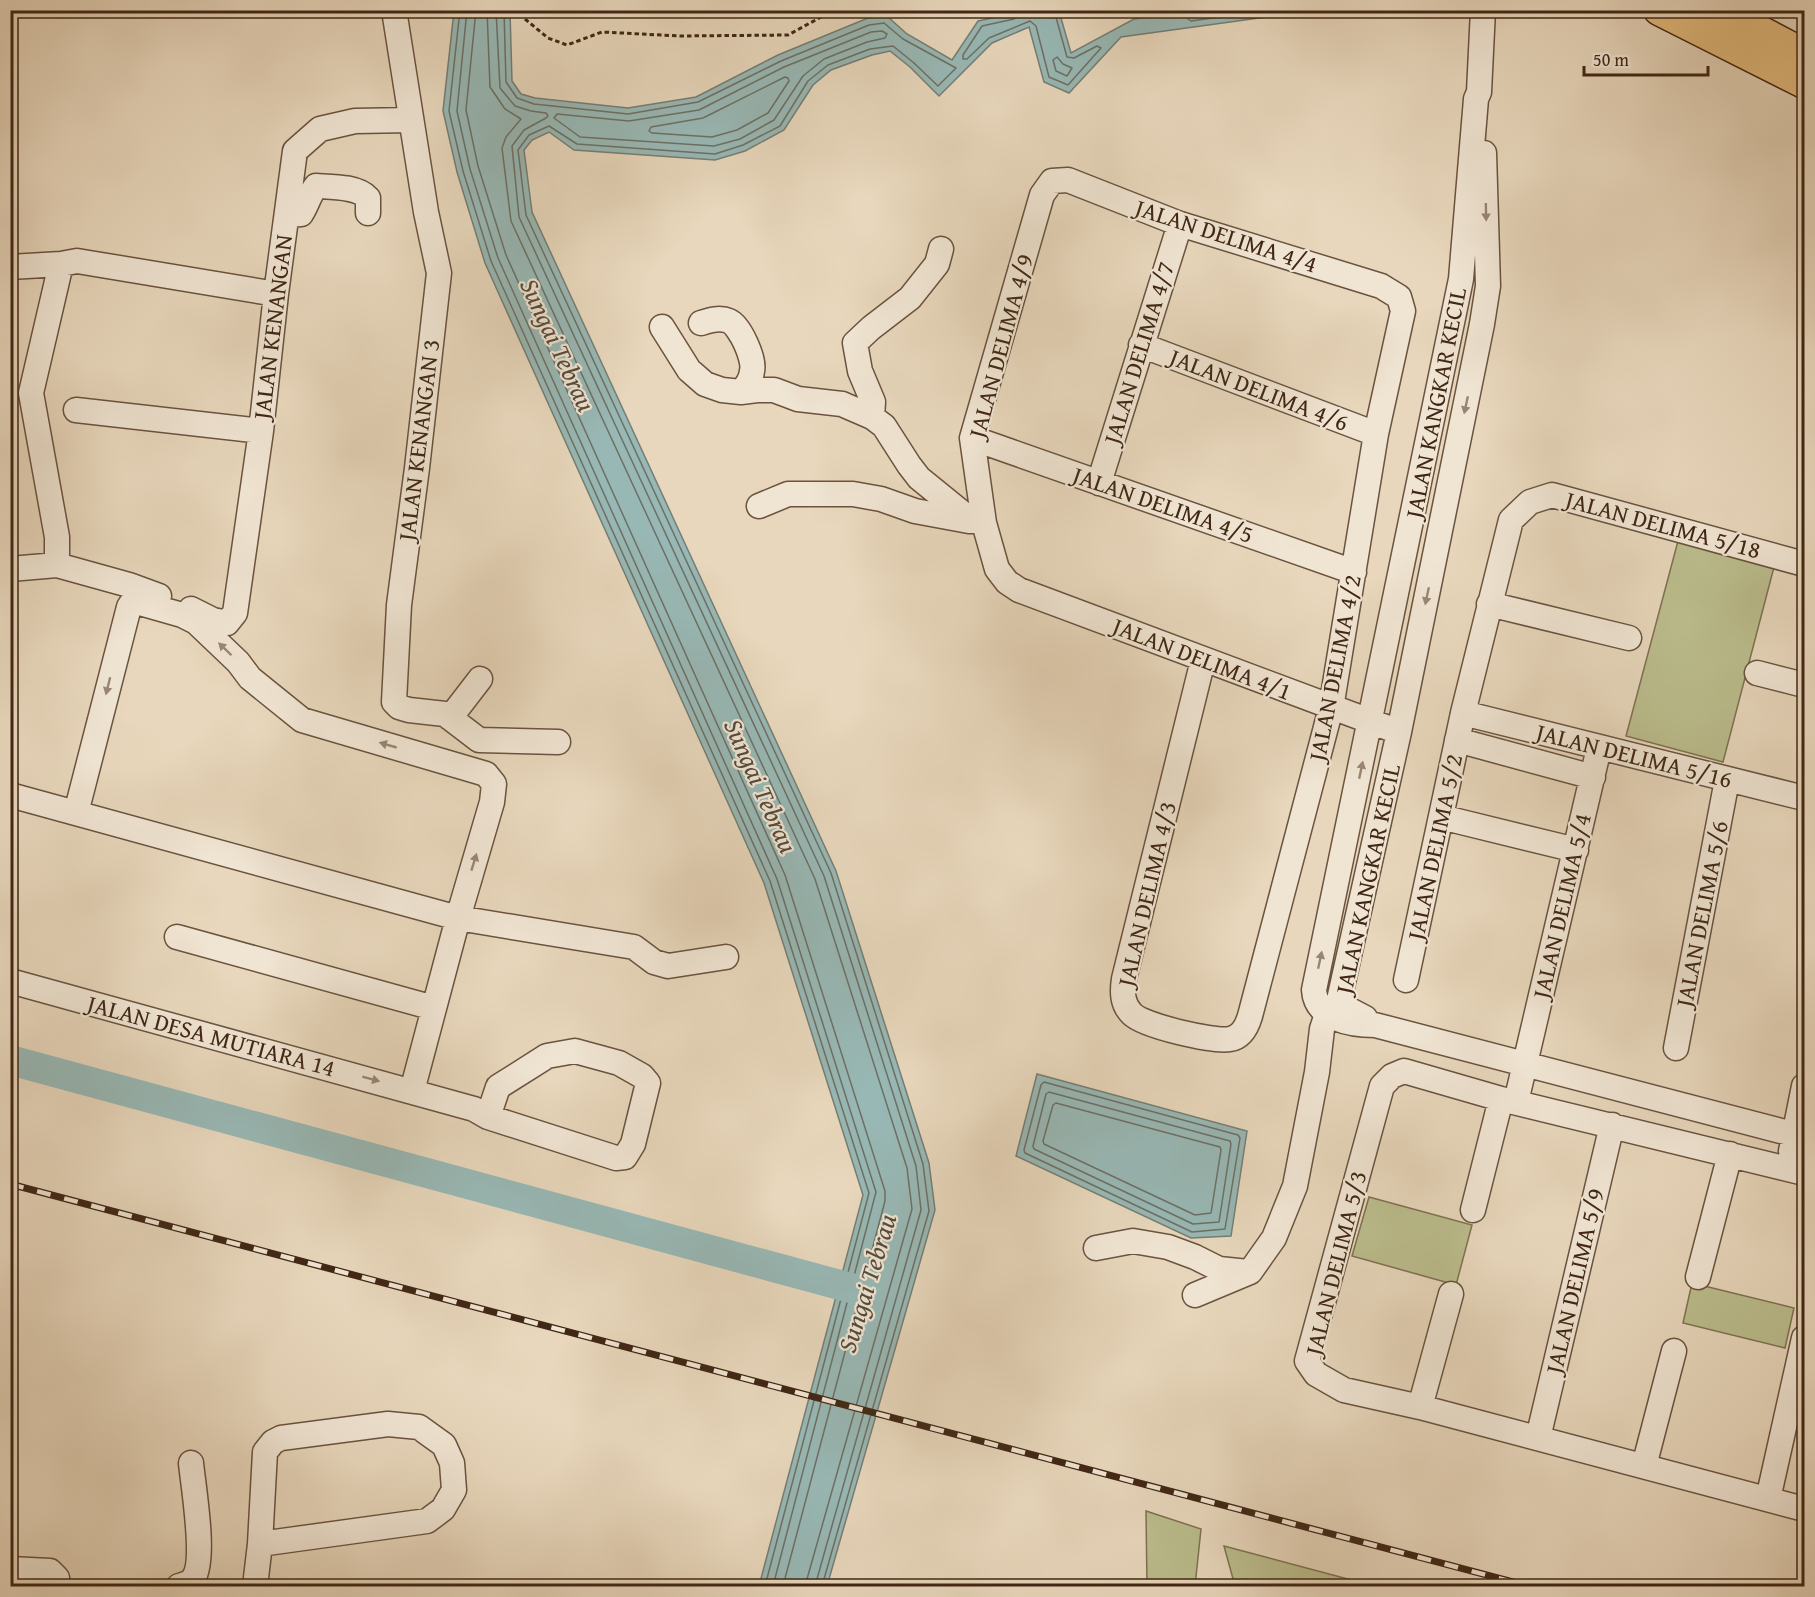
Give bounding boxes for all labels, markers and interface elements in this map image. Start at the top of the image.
scale bar [1584,39,1708,77]
text: 50 m [1593,46,1629,73]
street label: JALAN DELIMA 4/4 [1128,189,1321,281]
one-way arrow [1481,203,1491,222]
street label: JALAN KENANGAN [243,232,301,424]
street label: JALAN DELIMA 4/9 [958,250,1042,445]
street label: JALAN DELIMA 4/7 [1093,257,1183,451]
water label: Sungai Tebrau [510,271,606,418]
street label: JALAN KANGKAR KECIL [1395,284,1475,524]
street label: JALAN KENANGAN 3 [388,337,448,546]
street label: JALAN DELIMA 4/6 [1162,338,1354,440]
one-way arrow [1461,396,1470,415]
street label: JALAN DELIMA 4/5 [1065,456,1258,552]
street label: JALAN DELIMA 5/18 [1559,481,1765,567]
street label: JALAN DELIMA 4/2 [1299,572,1370,767]
one-way arrow [1421,587,1431,605]
street label: JALAN DELIMA 4/1 [1105,607,1297,709]
one-way arrow [218,643,232,657]
one-way arrow [103,677,113,695]
water label: Sungai Tebrau [714,712,808,859]
street label: JALAN DELIMA 5/16 [1530,714,1736,797]
one-way arrow [379,740,397,749]
street label: JALAN DELIMA 5/2 [1397,751,1471,946]
street label: JALAN KANGKAR KECIL [1325,760,1409,1000]
one-way arrow [1357,760,1366,779]
street label: JALAN DELIMA 4/3 [1108,798,1185,993]
street label: JALAN DELIMA 5/4 [1523,810,1600,1005]
street label: JALAN DELIMA 5/6 [1666,818,1737,1013]
one-way arrow [470,852,479,870]
one-way arrow [1316,951,1326,970]
street label: JALAN DESA MUTIARA 14 [80,985,339,1085]
one-way arrow [362,1075,380,1085]
street label: JALAN DELIMA 5/3 [1295,1167,1375,1362]
street label: JALAN DELIMA 5/9 [1536,1185,1613,1380]
water label: Sungai Tebrau [827,1208,906,1357]

